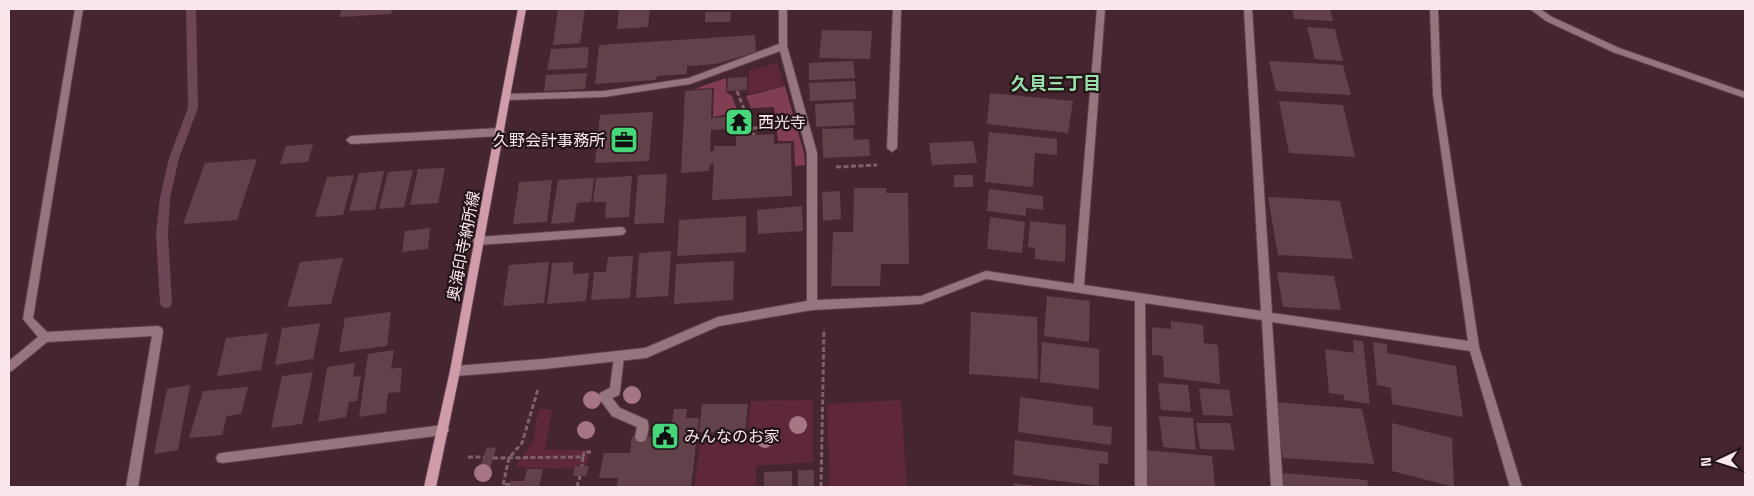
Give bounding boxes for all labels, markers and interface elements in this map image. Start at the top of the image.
district label: 久貝三丁目 [1011,72,1101,95]
temple icon: 西光寺 [724,107,754,137]
place label: 西光寺 [758,112,806,133]
office icon: 久野会計事務所 [609,125,639,155]
place label: 久野会計事務所 [493,130,605,151]
street label: 奥海印寺納所線 [442,189,484,303]
public building icon: みんなのお家 [650,421,680,451]
place label: みんなのお家 [684,426,780,447]
north arrow [1694,436,1744,486]
text: N [1697,457,1715,467]

